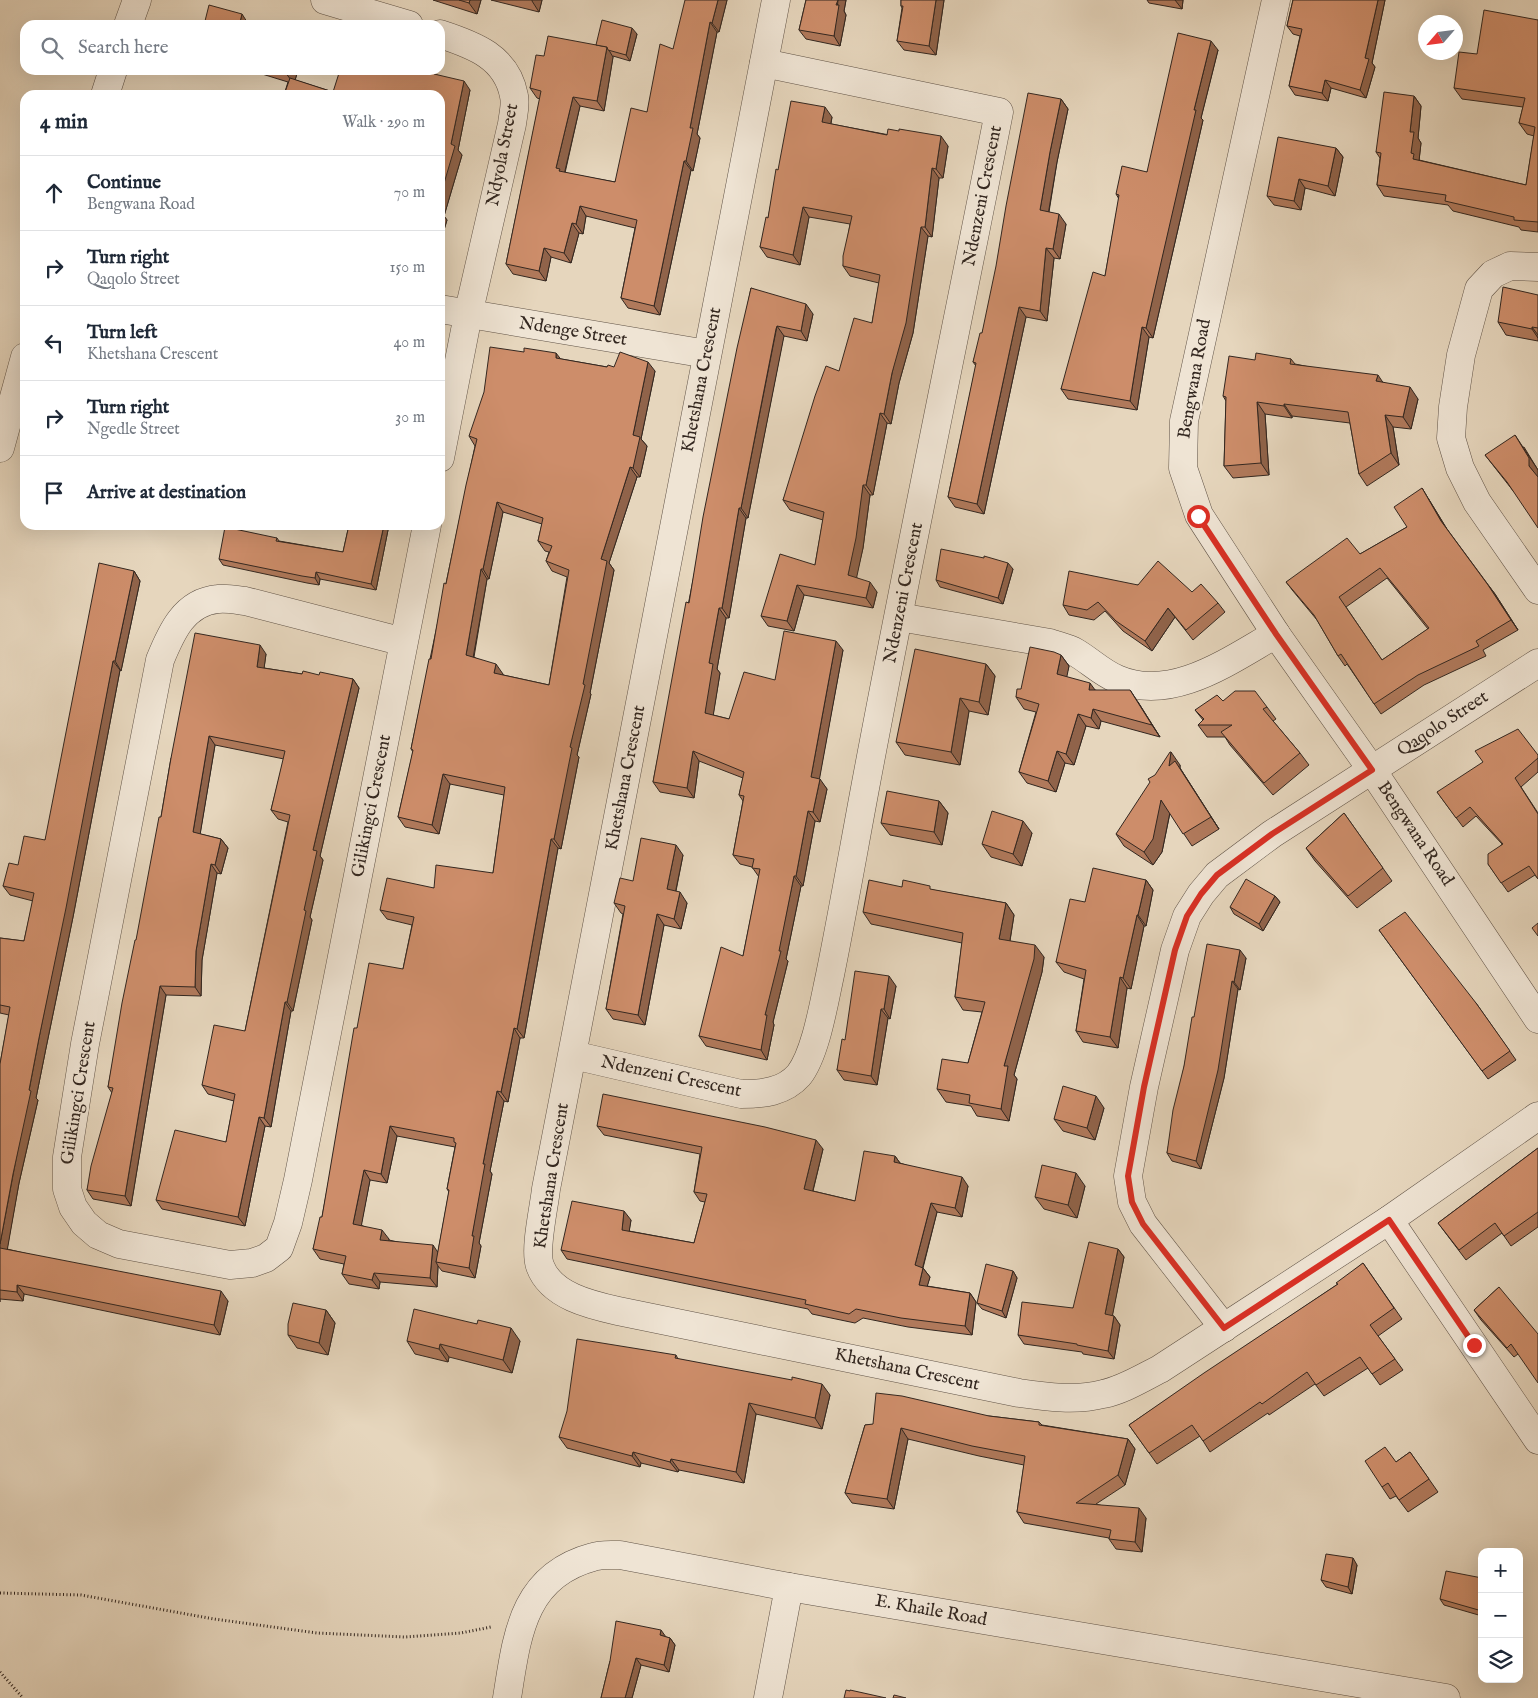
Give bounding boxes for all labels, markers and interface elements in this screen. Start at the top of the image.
north arrow [1418,15,1463,60]
search box [20,20,445,75]
icon: search [38,34,66,62]
text: Search here [78,36,169,60]
street label: Ndyola Street [482,102,524,208]
text: 4 min [40,109,88,136]
text: Walk · 290 m [342,113,425,133]
street label: Ndenzeni Crescent [958,124,1008,268]
text: Continue [87,171,161,195]
icon: ahead [40,179,68,207]
text: 70 m [394,183,425,203]
text: Bengwana Road [87,195,195,215]
text: Turn right [87,246,169,270]
icon: right [40,254,68,282]
text: 150 m [390,258,425,278]
text: Qaqolo Street [87,270,180,290]
street label: Khetshana Crescent [677,305,727,455]
street label: Ndenge Street [517,312,629,352]
street label: Bengwana Road [1173,317,1217,441]
text: Turn left [87,321,158,345]
icon: left [40,329,68,357]
text: 40 m [393,333,425,353]
text: Khetshana Crescent [87,345,218,365]
text: Turn right [87,396,169,420]
icon: right [40,404,68,432]
text: 30 m [395,408,425,428]
text: Ngedle Street [87,420,180,440]
icon: arrive [40,479,68,507]
text: Arrive at destination [87,481,246,505]
route start [1187,505,1210,528]
street label: Ndenzeni Crescent [879,521,929,665]
street label: Qaqolo Street [1393,686,1493,762]
street label: Khetshana Crescent [601,703,651,853]
street label: Gilikingci Crescent [347,733,397,879]
street label: Bengwana Road [1372,777,1459,891]
street label: Gilikingci Crescent [56,1020,102,1166]
street label: Ndenzeni Crescent [599,1051,743,1103]
street label: Khetshana Crescent [529,1101,575,1251]
route end [1463,1334,1486,1357]
street label: Khetshana Crescent [832,1343,982,1397]
map controls [1478,1548,1523,1683]
button: + [1478,1548,1523,1593]
street label: E. Khaile Road [873,1590,989,1632]
button: − [1478,1593,1523,1638]
button: layers [1478,1638,1523,1683]

